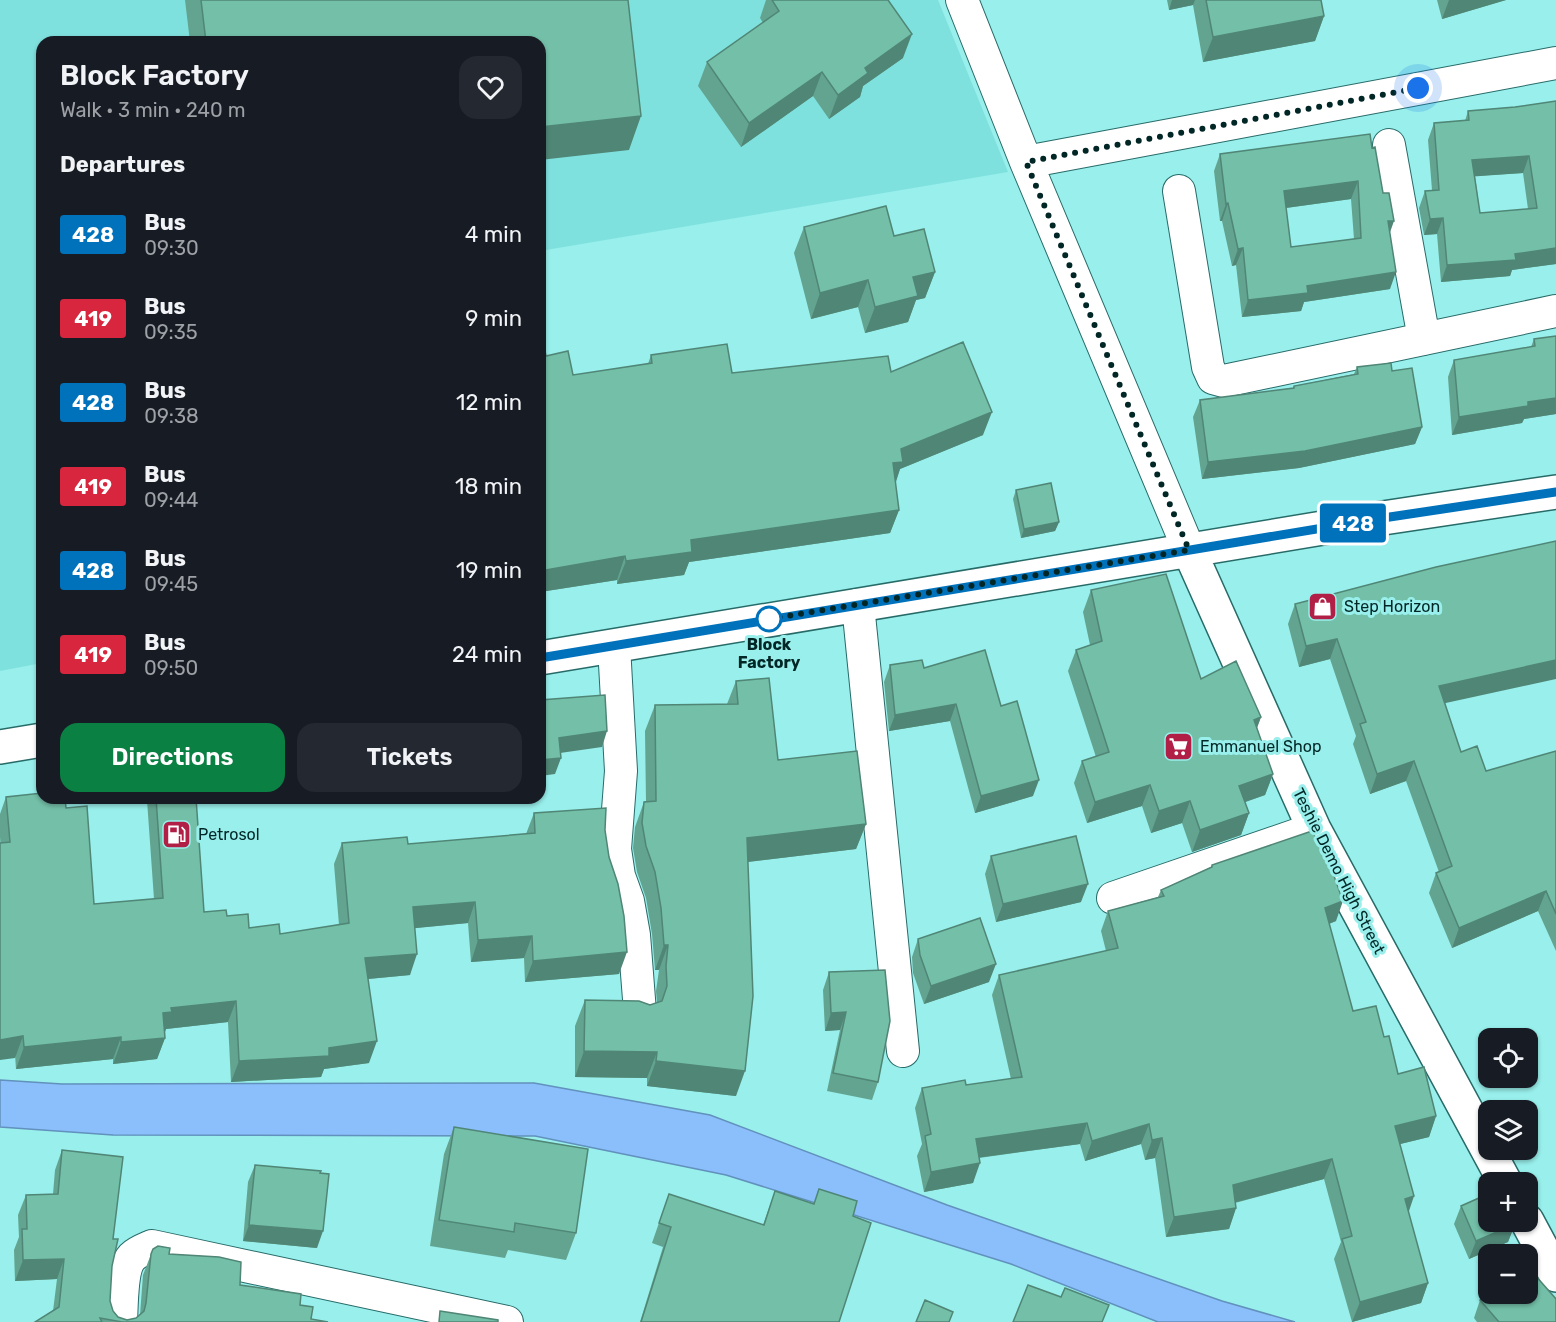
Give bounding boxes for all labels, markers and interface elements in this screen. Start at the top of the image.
button: heart [459,56,522,119]
text: Block Factory [60,59,249,92]
your location [1403,73,1433,103]
text: Walk · 3 min · 240 m [60,98,245,122]
text: Departures [60,151,185,178]
text: Bus [144,209,186,236]
text: 4 min [465,221,522,248]
text: 428 [72,222,114,247]
text: 09:30 [144,236,199,260]
text: Bus [144,293,186,320]
text: 9 min [465,305,522,332]
text: 419 [74,306,112,331]
text: 09:35 [144,320,198,344]
text: Bus [144,377,186,404]
text: 12 min [456,389,522,416]
text: 428 [72,390,114,415]
text: 09:38 [144,404,199,428]
text: Bus [144,461,186,488]
text: 18 min [455,473,522,500]
text: 419 [74,474,112,499]
text: 09:44 [144,488,199,512]
line badge: 428 [1318,504,1388,542]
text: 428 [1332,511,1374,536]
text: Bus [144,545,186,572]
text: 19 min [456,557,522,584]
text: 428 [72,558,114,583]
text: 09:45 [144,572,198,596]
shop icon: Step Horizon [1307,590,1339,622]
place label: Step Horizon [1344,597,1440,616]
marker: Block Factory [756,606,782,632]
text: Bus [144,629,186,656]
place label: Block Factory [738,635,801,672]
text: 24 min [452,641,522,668]
text: 419 [74,642,112,667]
text: 09:50 [144,656,198,680]
button: Directions [60,723,285,792]
button: Tickets [297,723,522,792]
supermarket icon: Emmanuel Shop [1163,730,1195,762]
place label: Emmanuel Shop [1200,737,1322,756]
street label: Teshie Demo High Street [1289,785,1389,957]
fuel station icon: Petrosol [161,818,193,850]
place label: Petrosol [198,825,260,844]
map controls [1478,1028,1538,1304]
button: locate [1478,1028,1538,1088]
button: layers [1478,1100,1538,1160]
button: + [1478,1172,1538,1232]
button: − [1478,1244,1538,1304]

